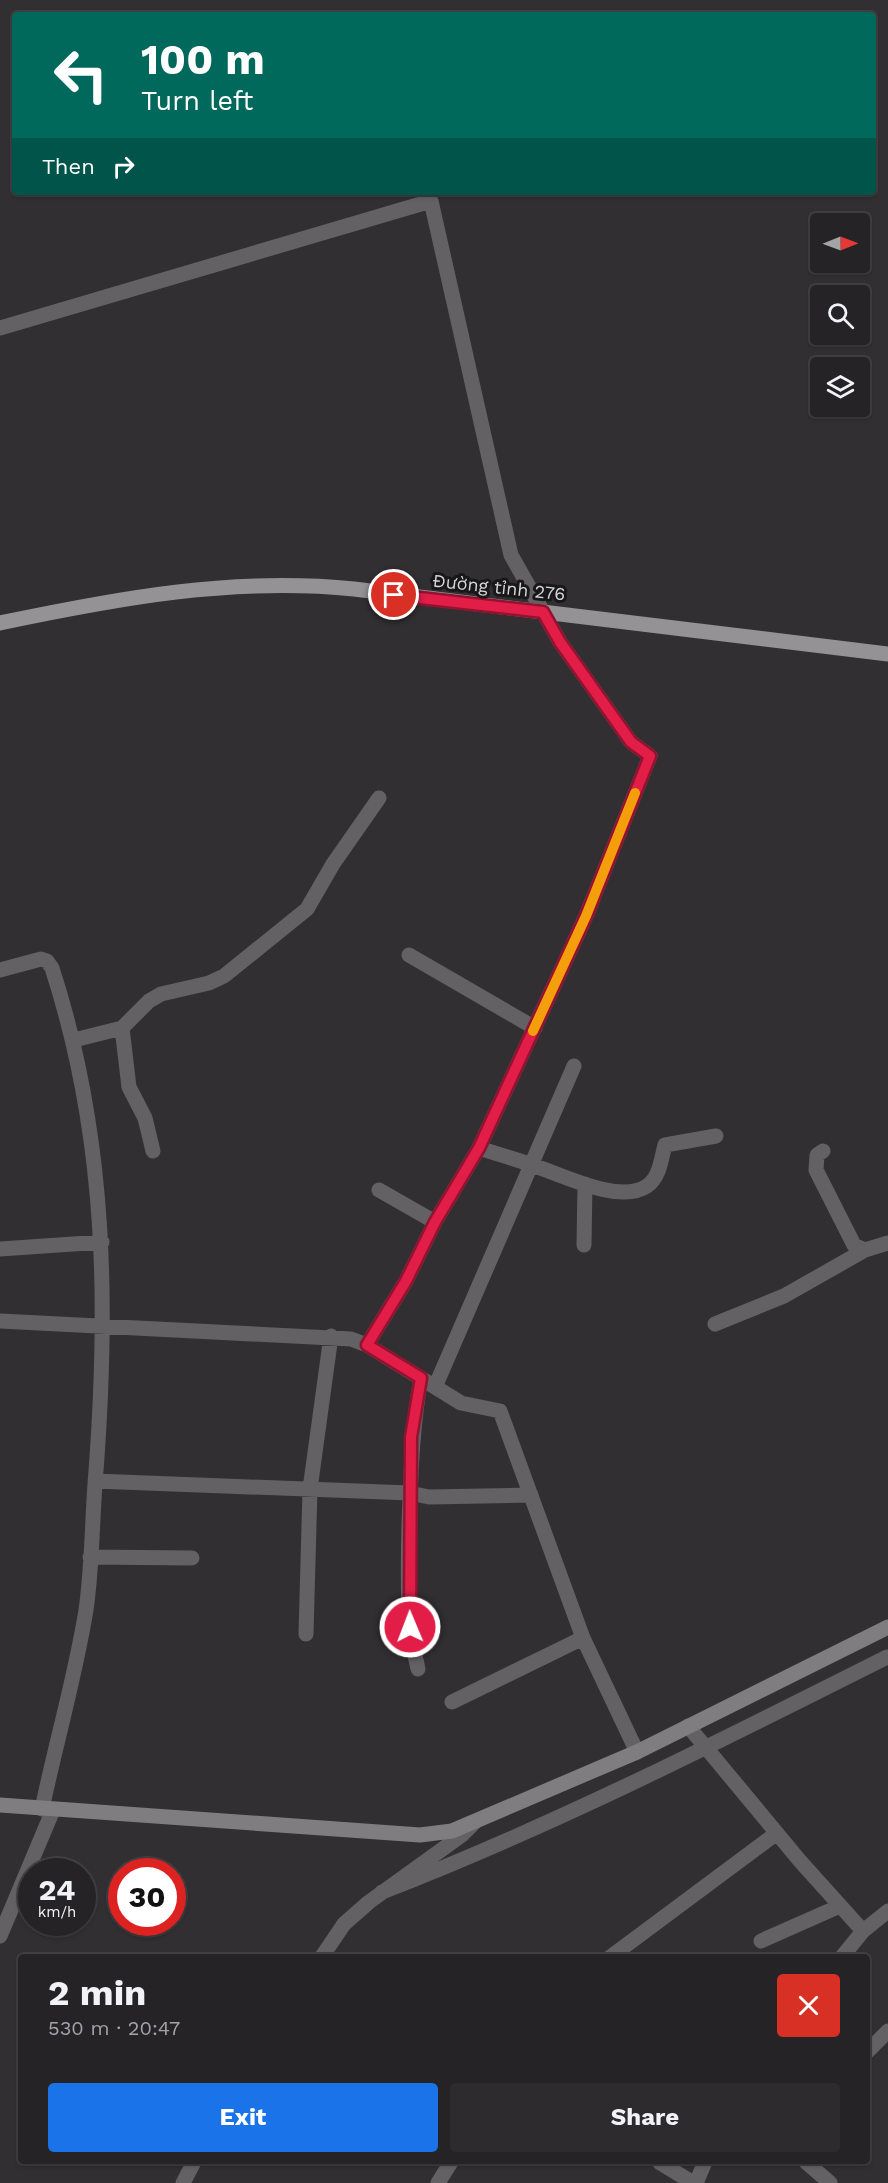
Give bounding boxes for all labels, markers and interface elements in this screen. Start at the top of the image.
text: 100 m [141,35,265,84]
icon: left [42,36,120,114]
text: Turn left [141,85,253,117]
icon: right [107,150,140,183]
text: Then [42,154,95,179]
north arrow [810,213,870,273]
map controls [810,213,870,417]
button: search [810,285,870,345]
button: layers [810,357,870,417]
pin [368,569,419,620]
street label: Đường tỉnh 276 [432,570,566,604]
icon: arrive [377,578,410,611]
position arrow [378,1595,442,1659]
speed limit sign: 30 [108,1858,186,1936]
text: 24 [39,1872,75,1907]
text: km/h [38,1903,76,1921]
text: 2 min [48,1972,146,2014]
button: close [777,1974,840,2037]
text: 530 m · 20:47 [48,2016,180,2040]
button: Exit [48,2083,438,2152]
button: Share [450,2083,840,2152]

